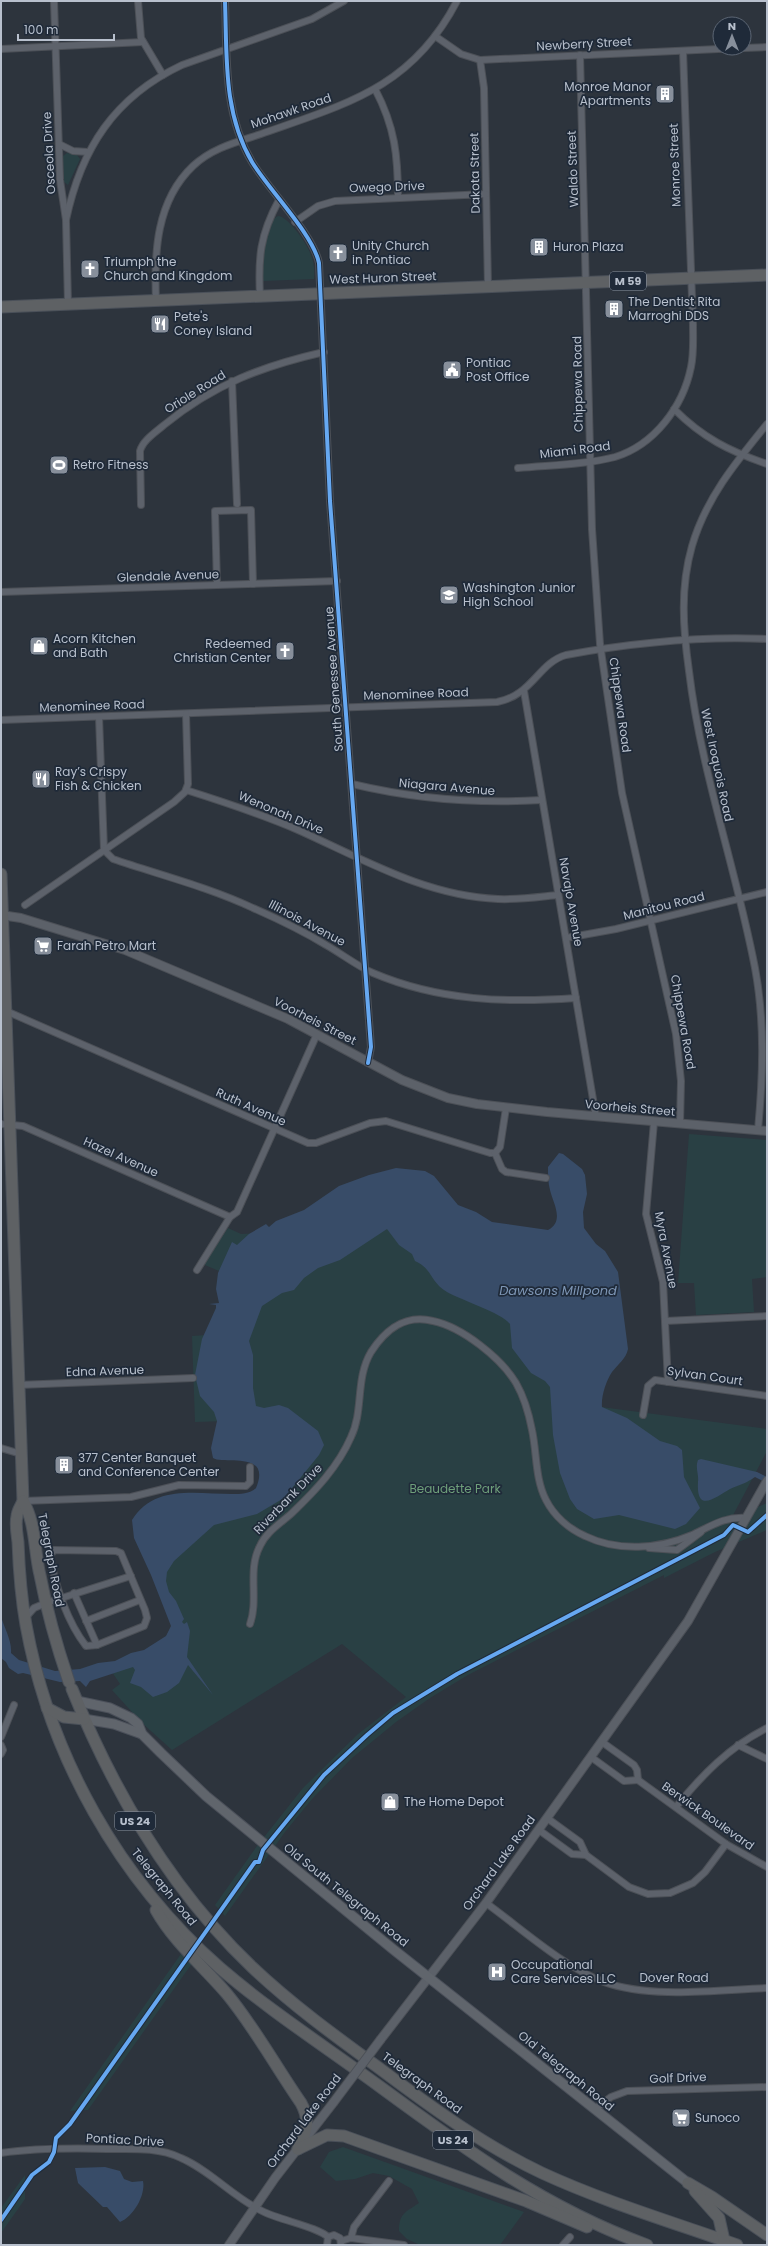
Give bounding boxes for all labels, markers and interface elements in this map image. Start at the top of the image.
scale bar [18,16,114,42]
north arrow [712,16,752,56]
text: N [728,18,736,34]
text: 100 m [24,21,58,38]
street label: Newberry Street [536,33,632,54]
place label: Monroe Manor Apartments [564,78,652,109]
building icon: Monroe Manor Apartments [654,83,676,105]
street label: Mohawk Road [248,89,333,132]
street label: Osceola Drive [38,111,59,195]
street label: Monroe Street [665,123,684,207]
street label: Waldo Street [563,130,582,208]
street label: Dakota Street [465,132,484,214]
street label: Owego Drive [349,177,425,196]
building icon: Huron Plaza [528,236,550,258]
place label: Unity Church in Pontiac [352,237,429,268]
place label: Huron Plaza [553,238,624,255]
church icon: Unity Church in Pontiac [327,242,349,264]
place label: Triumph the Church and Kingdom [104,253,232,284]
church icon: Triumph the Church and Kingdom [79,258,101,280]
street label: West Huron Street [329,267,437,288]
road number: M 59 [610,272,646,290]
place label: The Dentist Rita Marroghi DDS [628,293,720,324]
building icon: The Dentist Rita Marroghi DDS [603,298,625,320]
place label: Pete's Coney Island [174,308,252,339]
restaurant icon: Pete's Coney Island [149,313,171,335]
street label: Chippewa Road [568,336,587,432]
place label: Pontiac Post Office [466,354,529,385]
public building icon: Pontiac Post Office [441,359,463,381]
street label: Oriole Road [161,366,229,417]
street label: Miami Road [539,437,611,462]
sports icon: Retro Fitness [48,454,70,476]
place label: Retro Fitness [73,456,148,473]
street label: Glendale Avenue [117,565,219,586]
place label: Washington Junior High School [463,579,576,610]
school or university icon: Washington Junior High School [438,584,460,606]
street label: South Genessee Avenue [320,606,347,752]
place label: Acorn Kitchen and Bath [53,630,136,661]
shop icon: Acorn Kitchen and Bath [28,635,50,657]
place label: Redeemed Christian Center [173,635,272,666]
church icon: Redeemed Christian Center [274,640,296,662]
street label: Chippewa Road [605,656,636,754]
street label: Menominee Road [363,683,469,704]
street label: Menominee Road [39,695,145,716]
street label: West Iroquois Road [697,707,738,823]
place label: Ray’s Crispy Fish & Chicken [55,763,142,794]
restaurant icon: Ray’s Crispy Fish & Chicken [30,768,52,790]
street label: Niagara Avenue [398,774,496,799]
street label: Wenonah Drive [236,787,327,838]
street label: Navajo Avenue [555,856,588,948]
street label: Manitou Road [621,887,706,924]
street label: Illinois Avenue [266,895,349,950]
supermarket icon: Farah Petro Mart [32,935,54,957]
place label: Farah Petro Mart [57,937,156,954]
street label: Chippewa Road [667,973,700,1071]
street label: Voorheis Street [271,992,359,1049]
street label: Ruth Avenue [213,1083,289,1130]
street label: Voorheis Street [584,1095,676,1120]
street label: Hazel Avenue [81,1132,161,1181]
street label: Myra Avenue [651,1210,682,1290]
water label: Dawsons Millpond [499,1281,617,1300]
street label: Edna Avenue [66,1361,144,1380]
street label: Sylvan Court [666,1362,744,1389]
place label: 377 Center Banquet and Conference Center [78,1449,220,1480]
building icon: 377 Center Banquet and Conference Center [53,1454,75,1476]
street label: Riverbank Drive [249,1460,326,1538]
park label: Beaudette Park [409,1480,501,1497]
street label: Telegraph Road [34,1512,69,1608]
street label: Berwick Boulevard [659,1777,758,1854]
shop icon: The Home Depot [379,1791,401,1813]
place label: The Home Depot [404,1793,504,1810]
road number: US 24 [115,1812,155,1830]
street label: Orchard Lake Road [458,1812,539,1914]
street label: Old South Telegraph Road [280,1839,413,1950]
street label: Telegraph Road [128,1844,201,1929]
place label: Occupational Care Services LLC [511,1956,616,1987]
hospital icon: Occupational Care Services LLC [486,1961,508,1983]
street label: Dover Road [639,1969,709,1986]
street label: Old Telegraph Road [515,2027,618,2115]
street label: Telegraph Road [379,2048,466,2117]
street label: Golf Drive [649,2068,707,2087]
street label: Orchard Lake Road [262,2070,345,2171]
supermarket icon: Sunoco [670,2107,692,2129]
place label: Sunoco [695,2109,740,2126]
street label: Pontiac Drive [85,2129,165,2150]
road number: US 24 [433,2131,473,2149]

